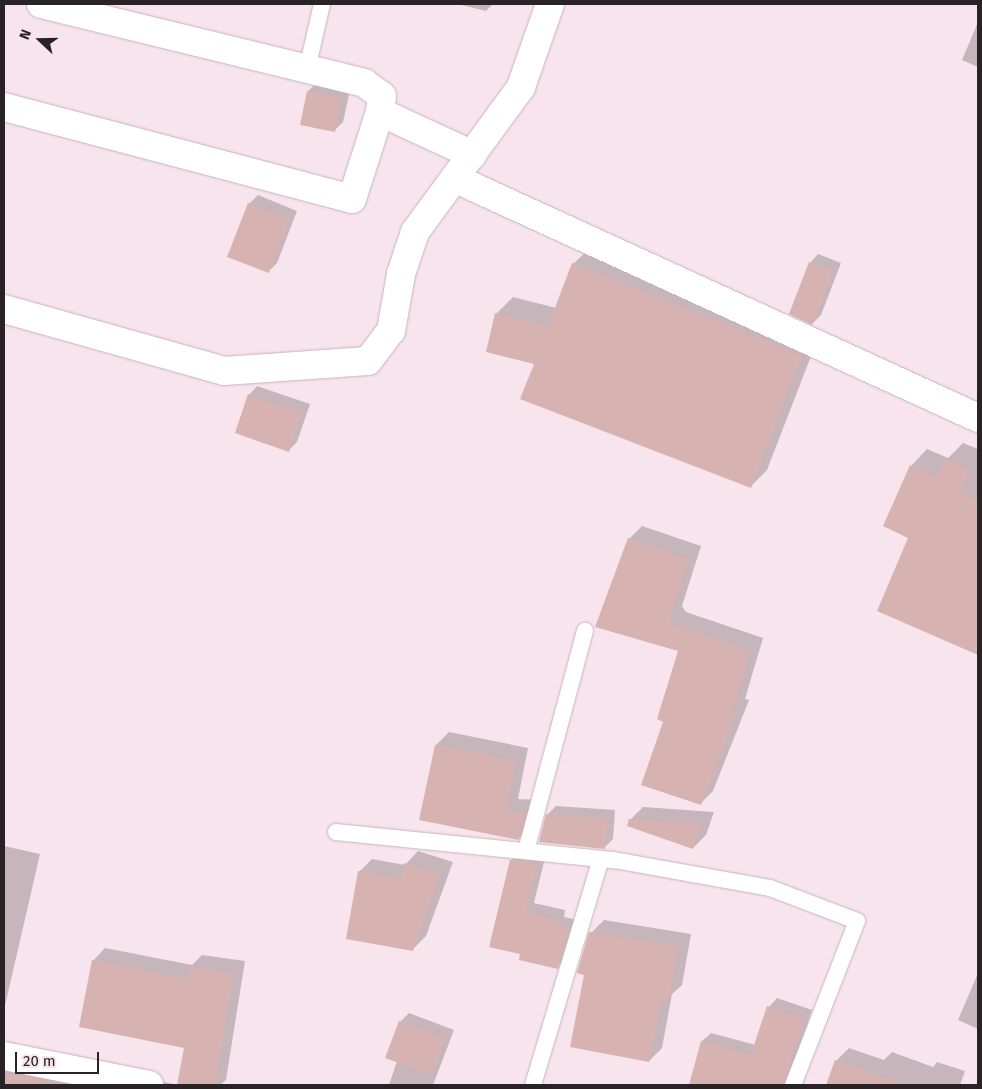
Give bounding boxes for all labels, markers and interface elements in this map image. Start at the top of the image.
north arrow [15,15,65,65]
text: N [16,27,35,42]
scale bar [18,1042,101,1074]
text: 20 m [23,1052,56,1070]

